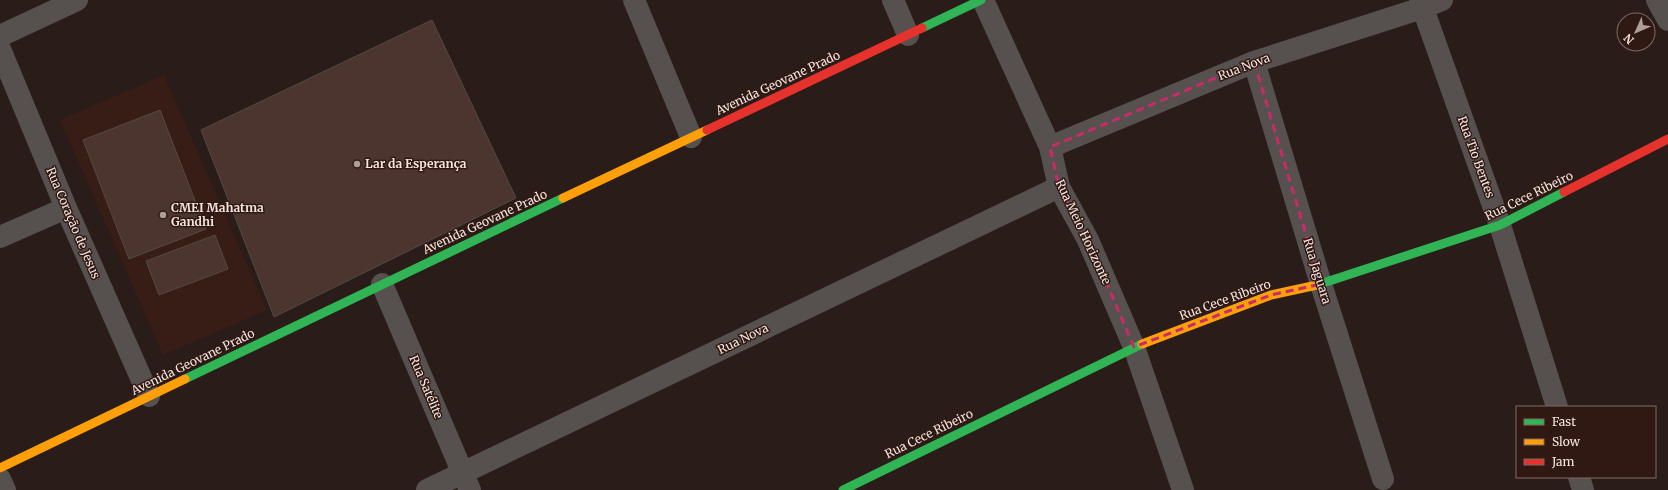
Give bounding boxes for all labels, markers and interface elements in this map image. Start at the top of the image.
north arrow [1616,12,1656,52]
text: N [1621,31,1637,47]
street label: Avenida Geovane Prado [712,47,842,118]
street label: Rua Nova [1216,50,1272,83]
street label: Rua Tio Bentes [1455,114,1498,200]
place label: Lar da Esperança [365,156,467,171]
marker: Lar da Esperança [352,159,362,169]
street label: Rua Coração de Jesus [43,165,104,281]
street label: Rua Cece Ribeiro [1482,168,1575,223]
street label: Rua Meio Horizonte [1053,177,1114,287]
street label: Avenida Geovane Prado [419,186,549,257]
place label: CMEI Mahatma Gandhi [171,200,264,229]
marker: CMEI Mahatma Gandhi [158,210,168,220]
street label: Rua Jaguara [1300,236,1335,306]
street label: Rua Cece Ribeiro [1177,276,1273,323]
street label: Rua Nova [715,320,771,357]
street label: Avenida Geovane Prado [128,325,257,398]
street label: Rua Satélite [406,353,447,421]
street label: Rua Cece Ribeiro [882,406,975,461]
legend [1516,406,1656,478]
text: Fast [1552,414,1576,429]
text: Slow [1552,434,1581,449]
text: Jam [1551,454,1575,469]

